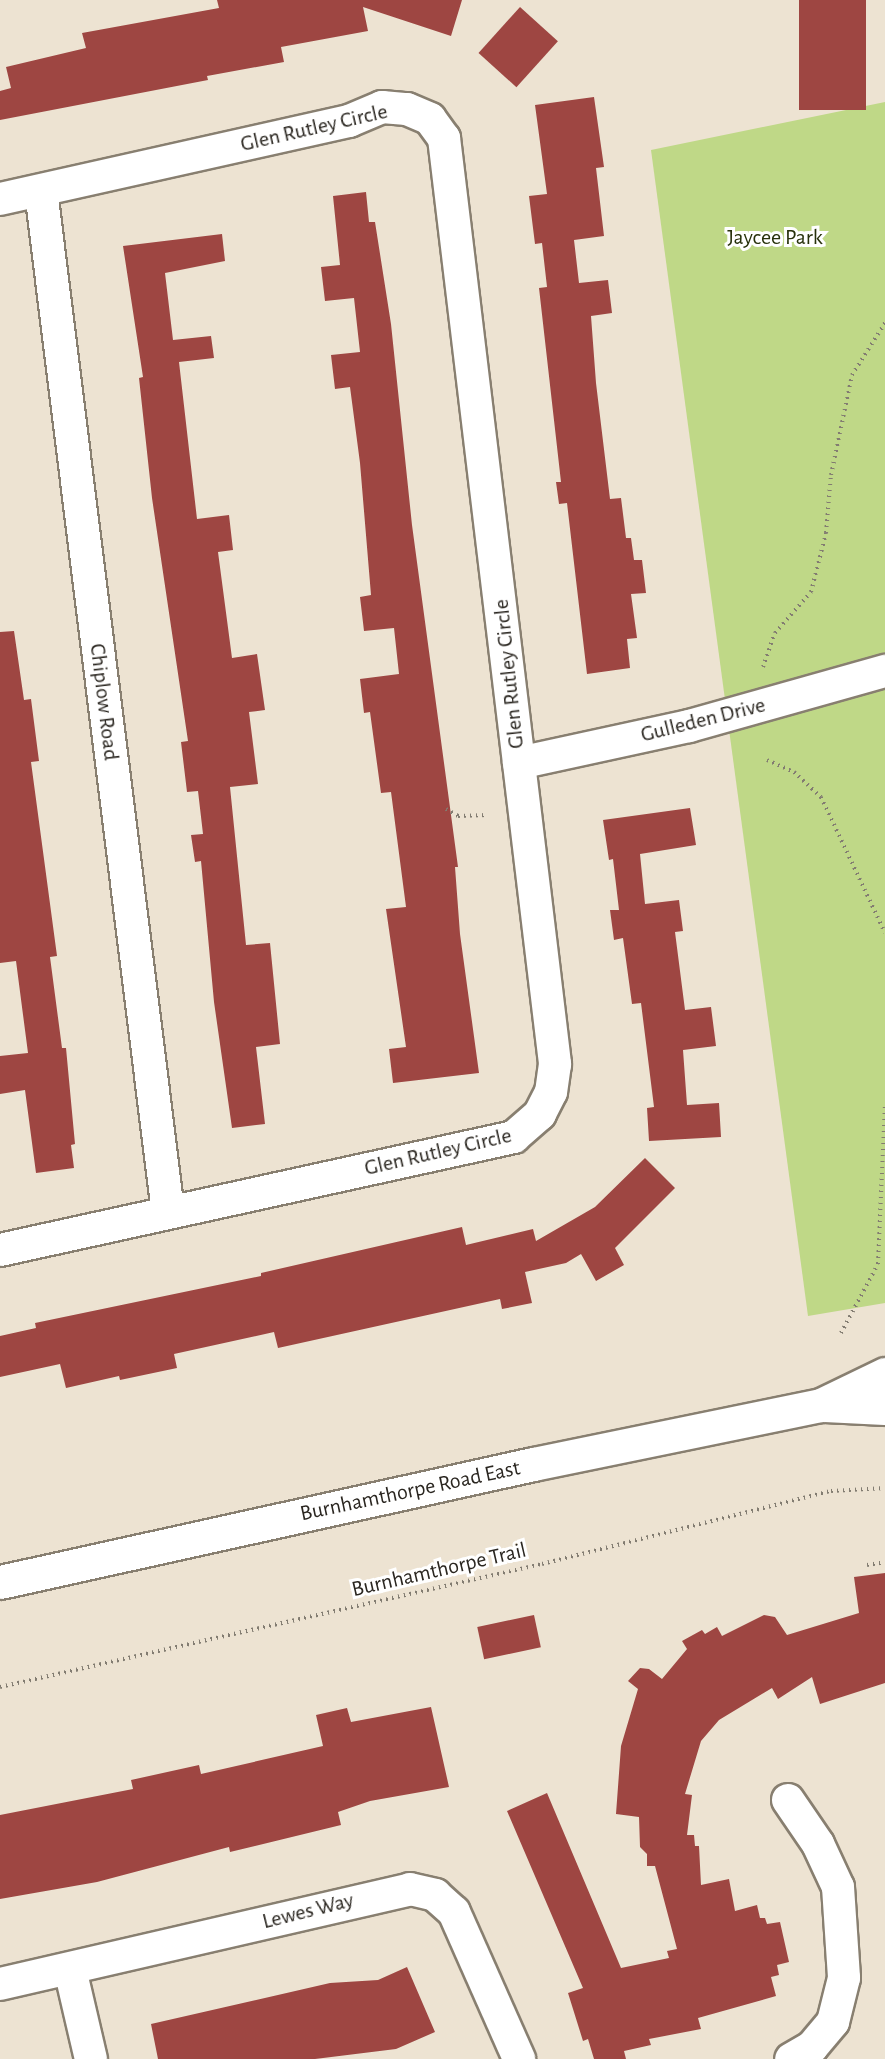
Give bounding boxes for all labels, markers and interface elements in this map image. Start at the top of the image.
street label: Glen Rutley Circle [238,98,390,158]
park label: Jaycee Park [727,225,823,251]
street label: Glen Rutley Circle [488,598,530,750]
street label: Chiplow Road [84,642,124,762]
street label: Gulleden Drive [638,692,768,748]
street label: Glen Rutley Circle [362,1122,514,1182]
street label: Burnhamthorpe Road East [298,1455,522,1527]
street label: Burnhamthorpe Trail [349,1537,529,1603]
street label: Lewes Way [260,1887,356,1935]

